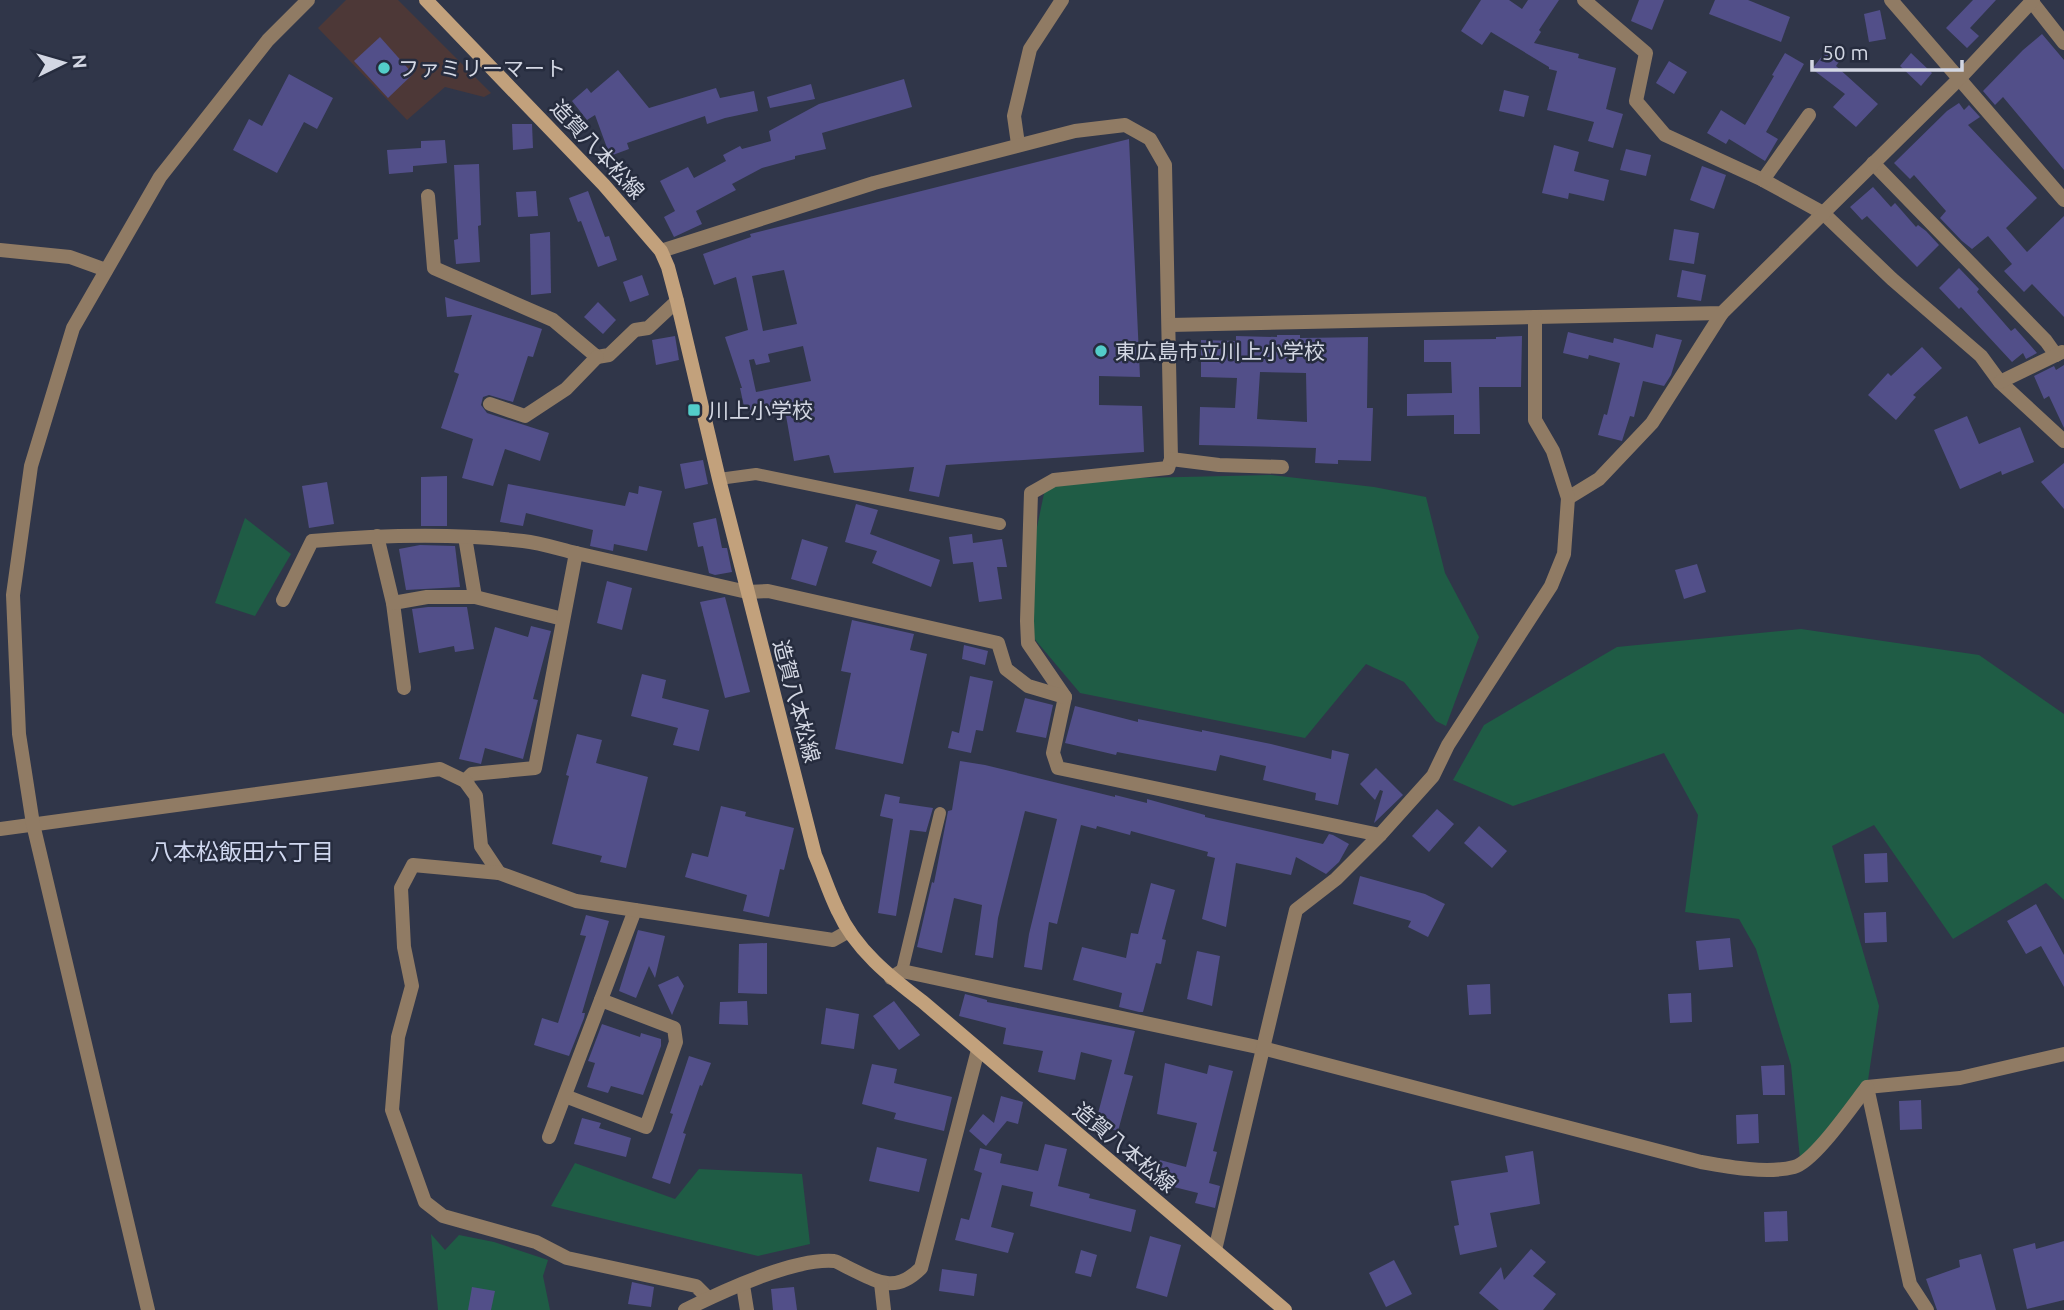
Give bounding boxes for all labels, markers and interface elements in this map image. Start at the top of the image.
north arrow [28,28,98,98]
scale bar [1812,28,1962,72]
text: 50 m [1822,40,1869,64]
text: N [68,53,92,70]
place label: ファミリーマート [398,56,566,80]
marker: ファミリーマート [376,60,392,76]
street label: 造賀八本松線 [546,95,650,203]
place label: 東広島市立川上小学校 [1115,339,1325,363]
marker: 東広島市立川上小学校 [1093,343,1109,359]
place label: 川上小学校 [708,398,813,422]
marker: 川上小学校 [686,402,702,418]
street label: 造賀八本松線 [769,637,825,765]
district label: 八本松飯田六丁目 [150,839,334,864]
street label: 造賀八本松線 [1069,1097,1181,1197]

